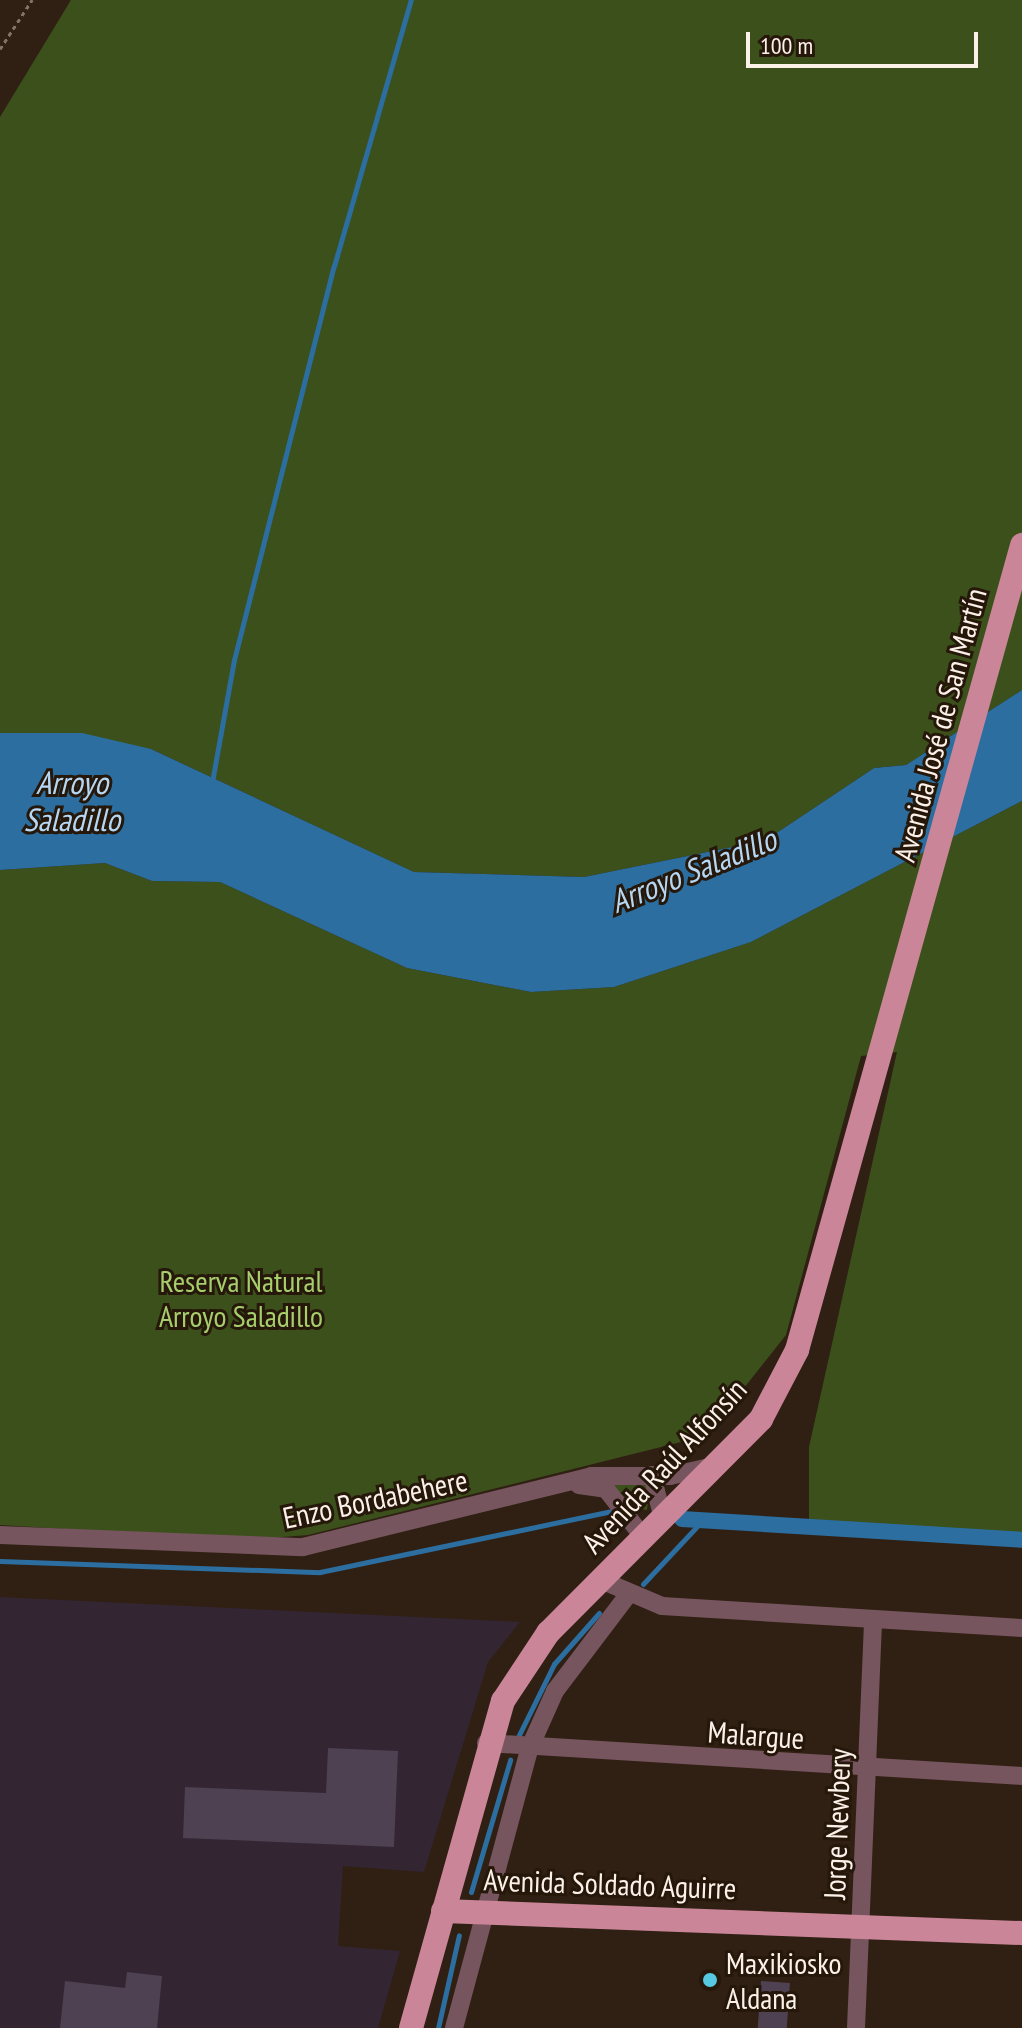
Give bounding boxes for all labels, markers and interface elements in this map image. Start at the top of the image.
scale bar [750,16,982,66]
text: 100 m [760,30,813,61]
street label: Avenida José de San Martín [886,584,994,866]
water label: Arroyo Saladillo [24,764,120,839]
water label: Arroyo Saladillo [605,819,781,921]
park label: Reserva Natural Arroyo Saladillo [159,1263,323,1334]
street label: Avenida Raúl Alfonsín [574,1371,754,1561]
street label: Enzo Bordabehere [279,1462,471,1536]
street label: Malargue [707,1714,805,1756]
street label: Jorge Newbery [816,1748,858,1900]
street label: Avenida Soldado Aguirre [483,1862,737,1906]
place label: Maxikiosko Aldana [726,1945,842,2016]
marker: Maxikiosko Aldana [701,1971,719,1989]

